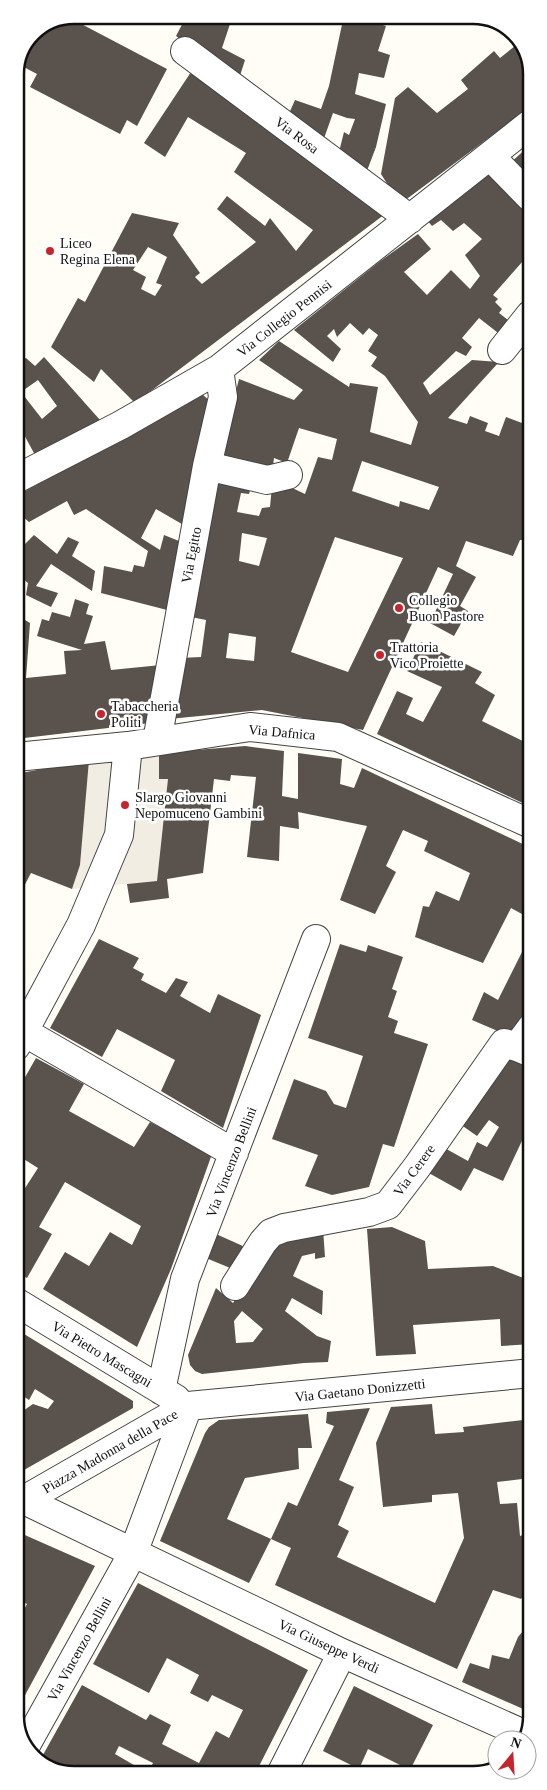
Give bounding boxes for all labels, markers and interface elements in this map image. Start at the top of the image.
street label: Via Rosa [272,114,322,157]
place label: Liceo Regina Elena [60,236,136,267]
marker: Liceo Regina Elena [44,245,56,257]
street label: Via Collegio Pennisi [234,277,335,360]
street label: Via Egitto [179,526,204,585]
place label: Collegio Buon Pastore [409,593,484,624]
marker: Collegio Buon Pastore [393,602,405,614]
place label: Trattoria Vico Proiette [390,640,463,671]
marker: Trattoria Vico Proiette [374,649,386,661]
place label: Tabaccheria Politi [111,699,179,730]
marker: Tabaccheria Politi [95,708,107,720]
street label: Via Dafnica [248,722,317,743]
place label: Slargo Giovanni Nepomuceno Gambini [135,790,262,821]
marker: Slargo Giovanni Nepomuceno Gambini [119,799,131,811]
street label: Via Vincenzo Bellini [203,1105,259,1219]
street label: Via Cerere [391,1142,438,1199]
street label: Via Pietro Mascagni [49,1319,155,1390]
street label: Via Gaetano Donizzetti [294,1376,426,1405]
street label: Piazza Madonna della Pace [40,1407,180,1496]
street label: Via Vincenzo Bellini [45,1594,114,1704]
street label: Via Giuseppe Verdi [276,1617,382,1676]
north arrow [487,1730,537,1780]
text: N [509,1734,523,1752]

